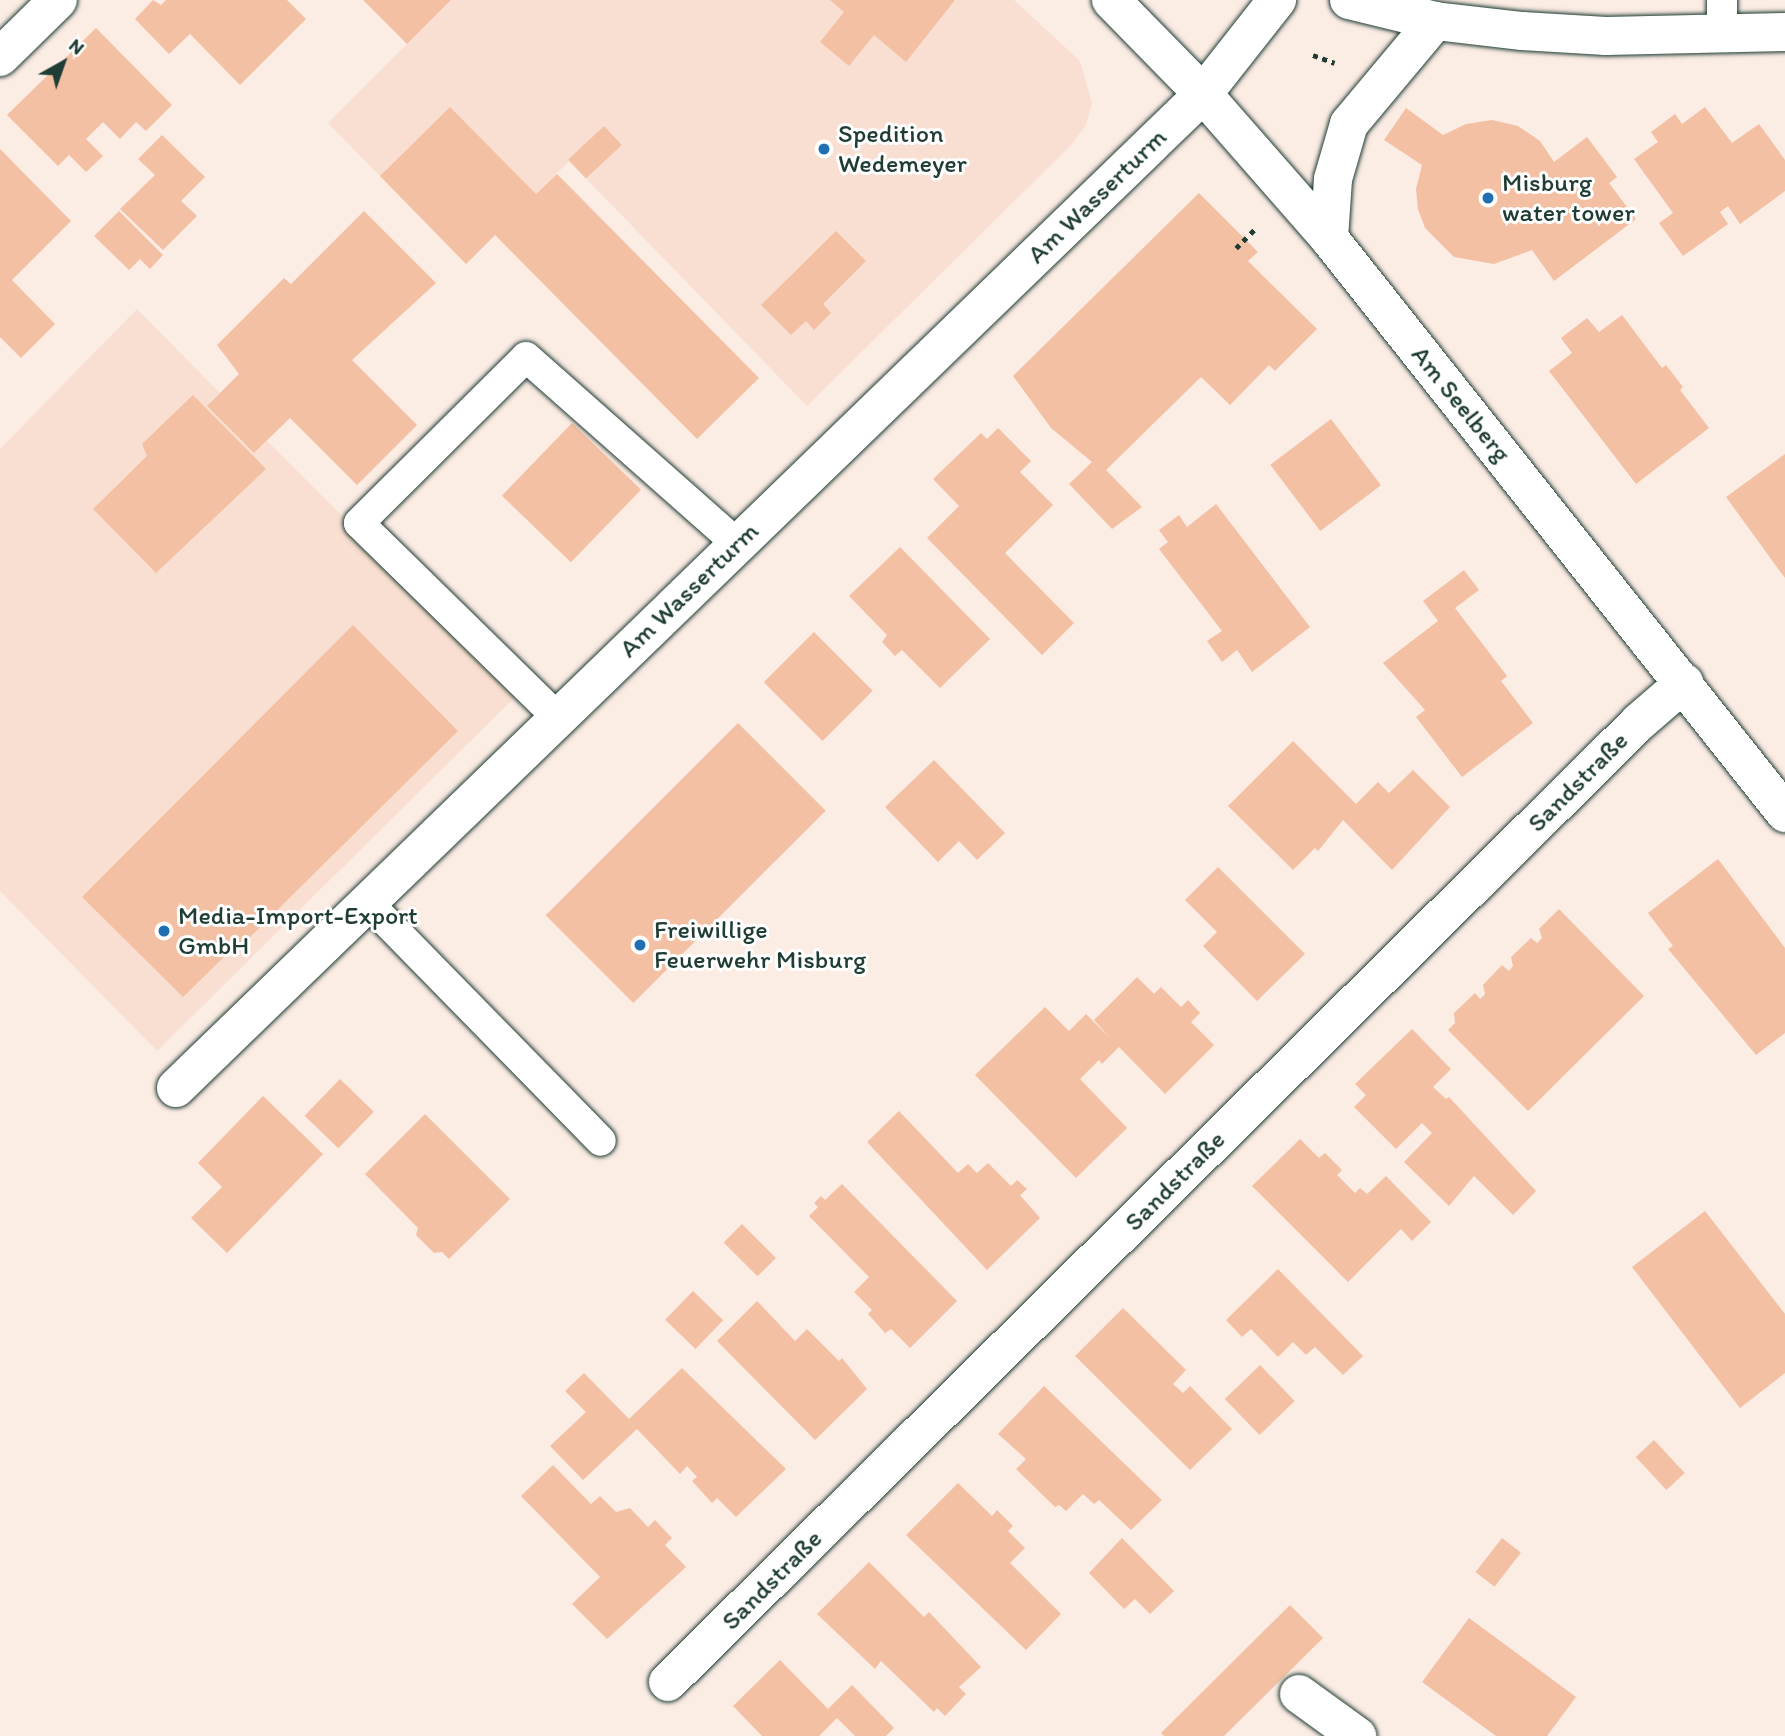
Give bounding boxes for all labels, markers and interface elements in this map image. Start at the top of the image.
north arrow [28,28,98,98]
text: N [65,34,89,59]
place label: Spedition Wedemeyer [838,118,967,180]
street label: Am Wasserturm [1021,122,1173,270]
marker: Spedition Wedemeyer [816,141,832,157]
place label: Misburg water tower [1502,167,1635,228]
marker: Misburg water tower [1480,190,1496,206]
street label: Am Seelberg [1405,339,1517,469]
street label: Am Wasserturm [613,516,765,664]
street label: Sandstraße [1521,725,1635,839]
place label: Media-Import-Export GmbH [178,900,418,962]
place label: Freiwillige Feuerwehr Misburg [654,914,866,976]
marker: Media-Import-Export GmbH [156,923,172,939]
marker: Freiwillige Feuerwehr Misburg [632,937,648,953]
street label: Sandstraße [1118,1124,1232,1238]
street label: Sandstraße [715,1523,829,1637]

